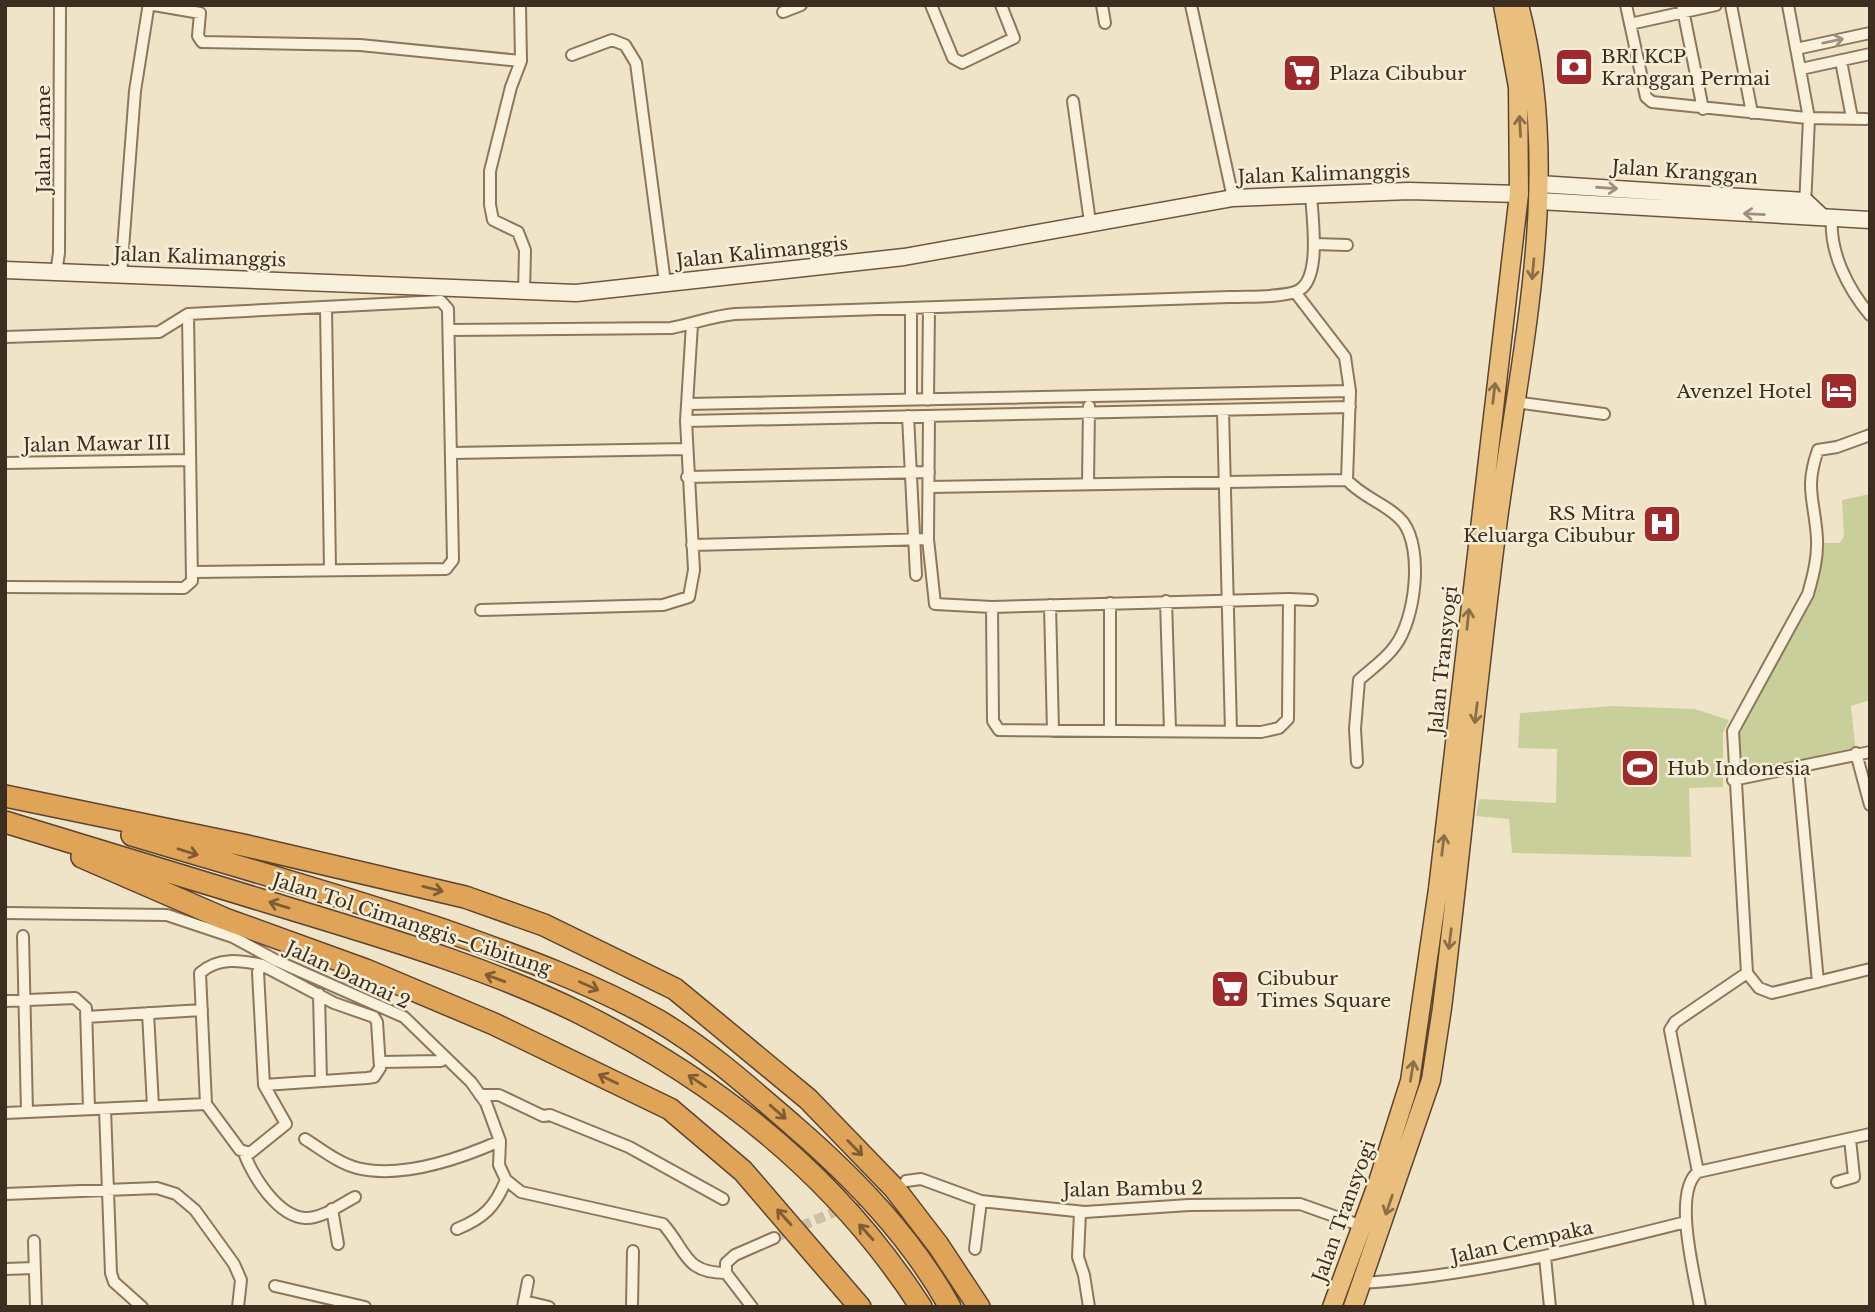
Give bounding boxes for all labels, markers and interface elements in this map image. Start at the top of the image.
one-way arrow [1821,33,1844,47]
place label: BRI KCP Kranggan Permai [1601,45,1771,90]
bank icon: BRI KCP Kranggan Permai [1553,46,1595,88]
supermarket icon: Plaza Cibubur [1281,52,1323,94]
place label: Plaza Cibubur [1329,62,1466,85]
street label: Jalan Lame [32,85,55,196]
one-way arrow [1513,115,1526,137]
street label: Jalan Kranggan [1608,155,1759,189]
street label: Jalan Kalimanggis [1234,159,1411,189]
one-way arrow [1595,182,1618,195]
one-way arrow [1742,207,1765,220]
street label: Jalan Kalimanggis [672,232,849,273]
street label: Jalan Kalimanggis [110,242,287,272]
one-way arrow [1526,257,1539,280]
hotel icon: Avenzel Hotel [1818,370,1860,412]
place label: Avenzel Hotel [1675,380,1812,403]
one-way arrow [1488,382,1501,405]
street label: Jalan Mawar III [20,431,171,457]
place label: RS Mitra Keluarga Cibubur [1463,502,1635,547]
hospital icon: RS Mitra Keluarga Cibubur [1641,503,1683,545]
street label: Jalan Transyogi [1423,584,1462,738]
one-way arrow [1462,608,1475,631]
one-way arrow [1470,701,1483,724]
sports icon: Hub Indonesia [1619,747,1661,789]
place label: Hub Indonesia [1667,757,1811,780]
one-way arrow [1437,834,1450,857]
one-way arrow [177,846,199,859]
street label: Jalan Tol Cimanggis–Cibitung [267,867,555,980]
one-way arrow [421,883,443,896]
one-way arrow [268,898,290,911]
one-way arrow [1444,927,1457,950]
street label: Jalan Damai 2 [280,935,414,1014]
place label: Cibubur Times Square [1257,967,1391,1012]
supermarket icon: Cibubur Times Square [1209,968,1251,1010]
one-way arrow [484,971,506,983]
one-way arrow [578,980,600,993]
one-way arrow [1406,1060,1419,1082]
one-way arrow [598,1072,619,1085]
one-way arrow [688,1074,707,1088]
one-way arrow [768,1104,786,1120]
street label: Jalan Transyogi [1307,1137,1380,1288]
one-way arrow [847,1139,864,1156]
street label: Jalan Bambu 2 [1060,1176,1203,1202]
one-way arrow [1382,1194,1394,1216]
one-way arrow [776,1209,792,1227]
street label: Jalan Cempaka [1446,1216,1596,1269]
one-way arrow [858,1223,874,1241]

